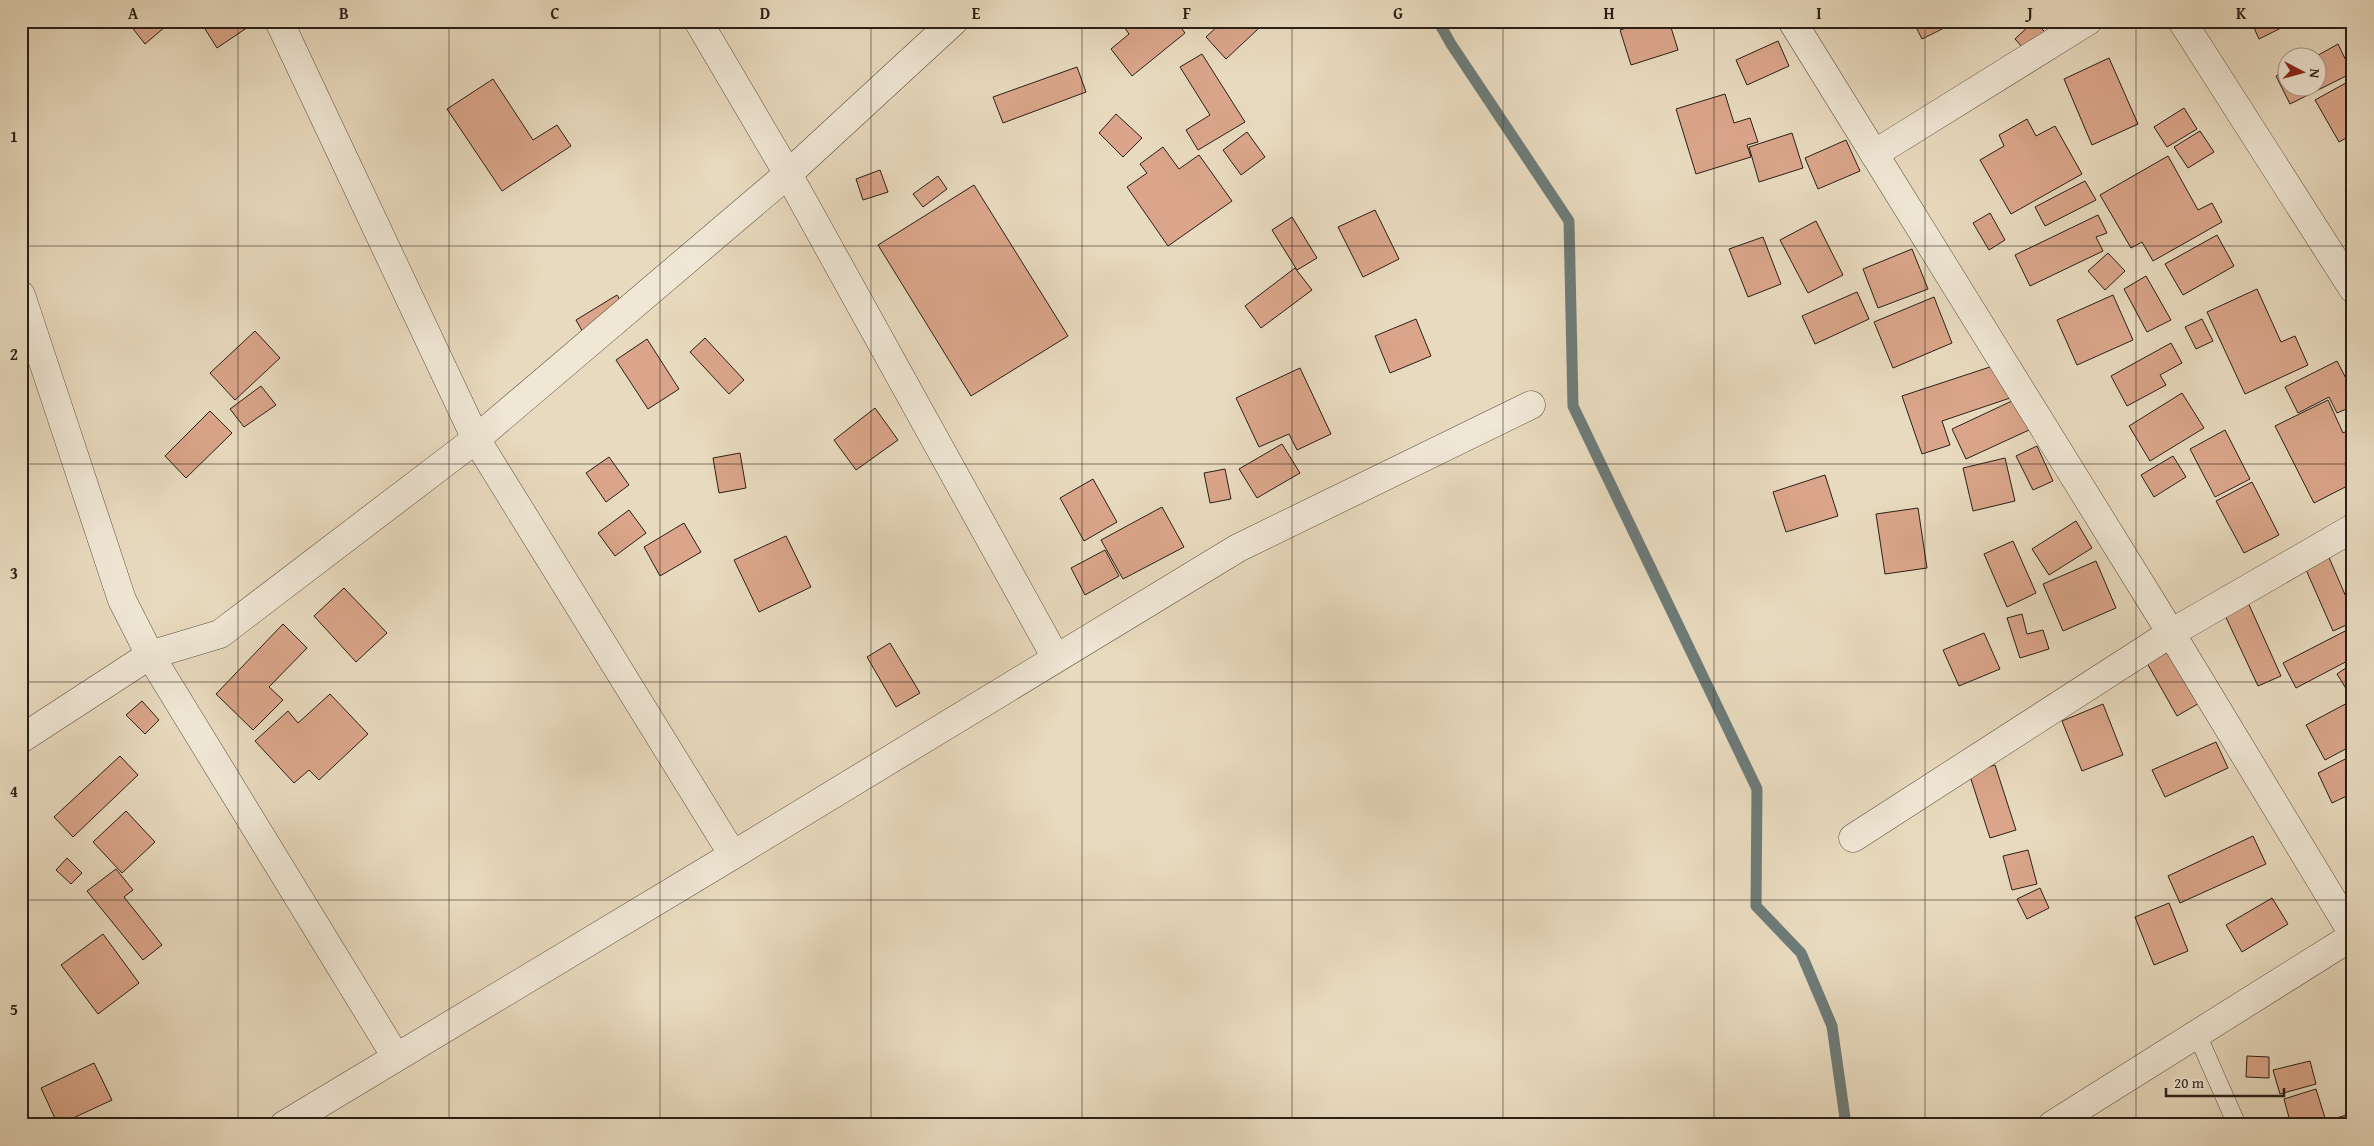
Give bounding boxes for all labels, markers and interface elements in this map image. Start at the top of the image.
text: A [128,1,139,25]
text: B [339,1,349,25]
text: C [550,1,560,25]
text: D [760,1,770,25]
text: E [972,1,981,25]
text: F [1183,1,1191,25]
text: G [1393,1,1403,25]
text: H [1603,1,1615,25]
text: I [1816,1,1822,25]
text: J [2024,1,2033,25]
text: K [2236,1,2247,25]
north arrow [2276,48,2326,98]
text: N [2304,68,2325,80]
text: 1 [10,124,18,148]
text: 2 [10,342,18,366]
text: 3 [10,561,18,585]
text: 4 [10,779,18,803]
text: 5 [10,997,18,1021]
scale bar [2166,1066,2284,1098]
text: 20 m [2174,1072,2205,1093]

